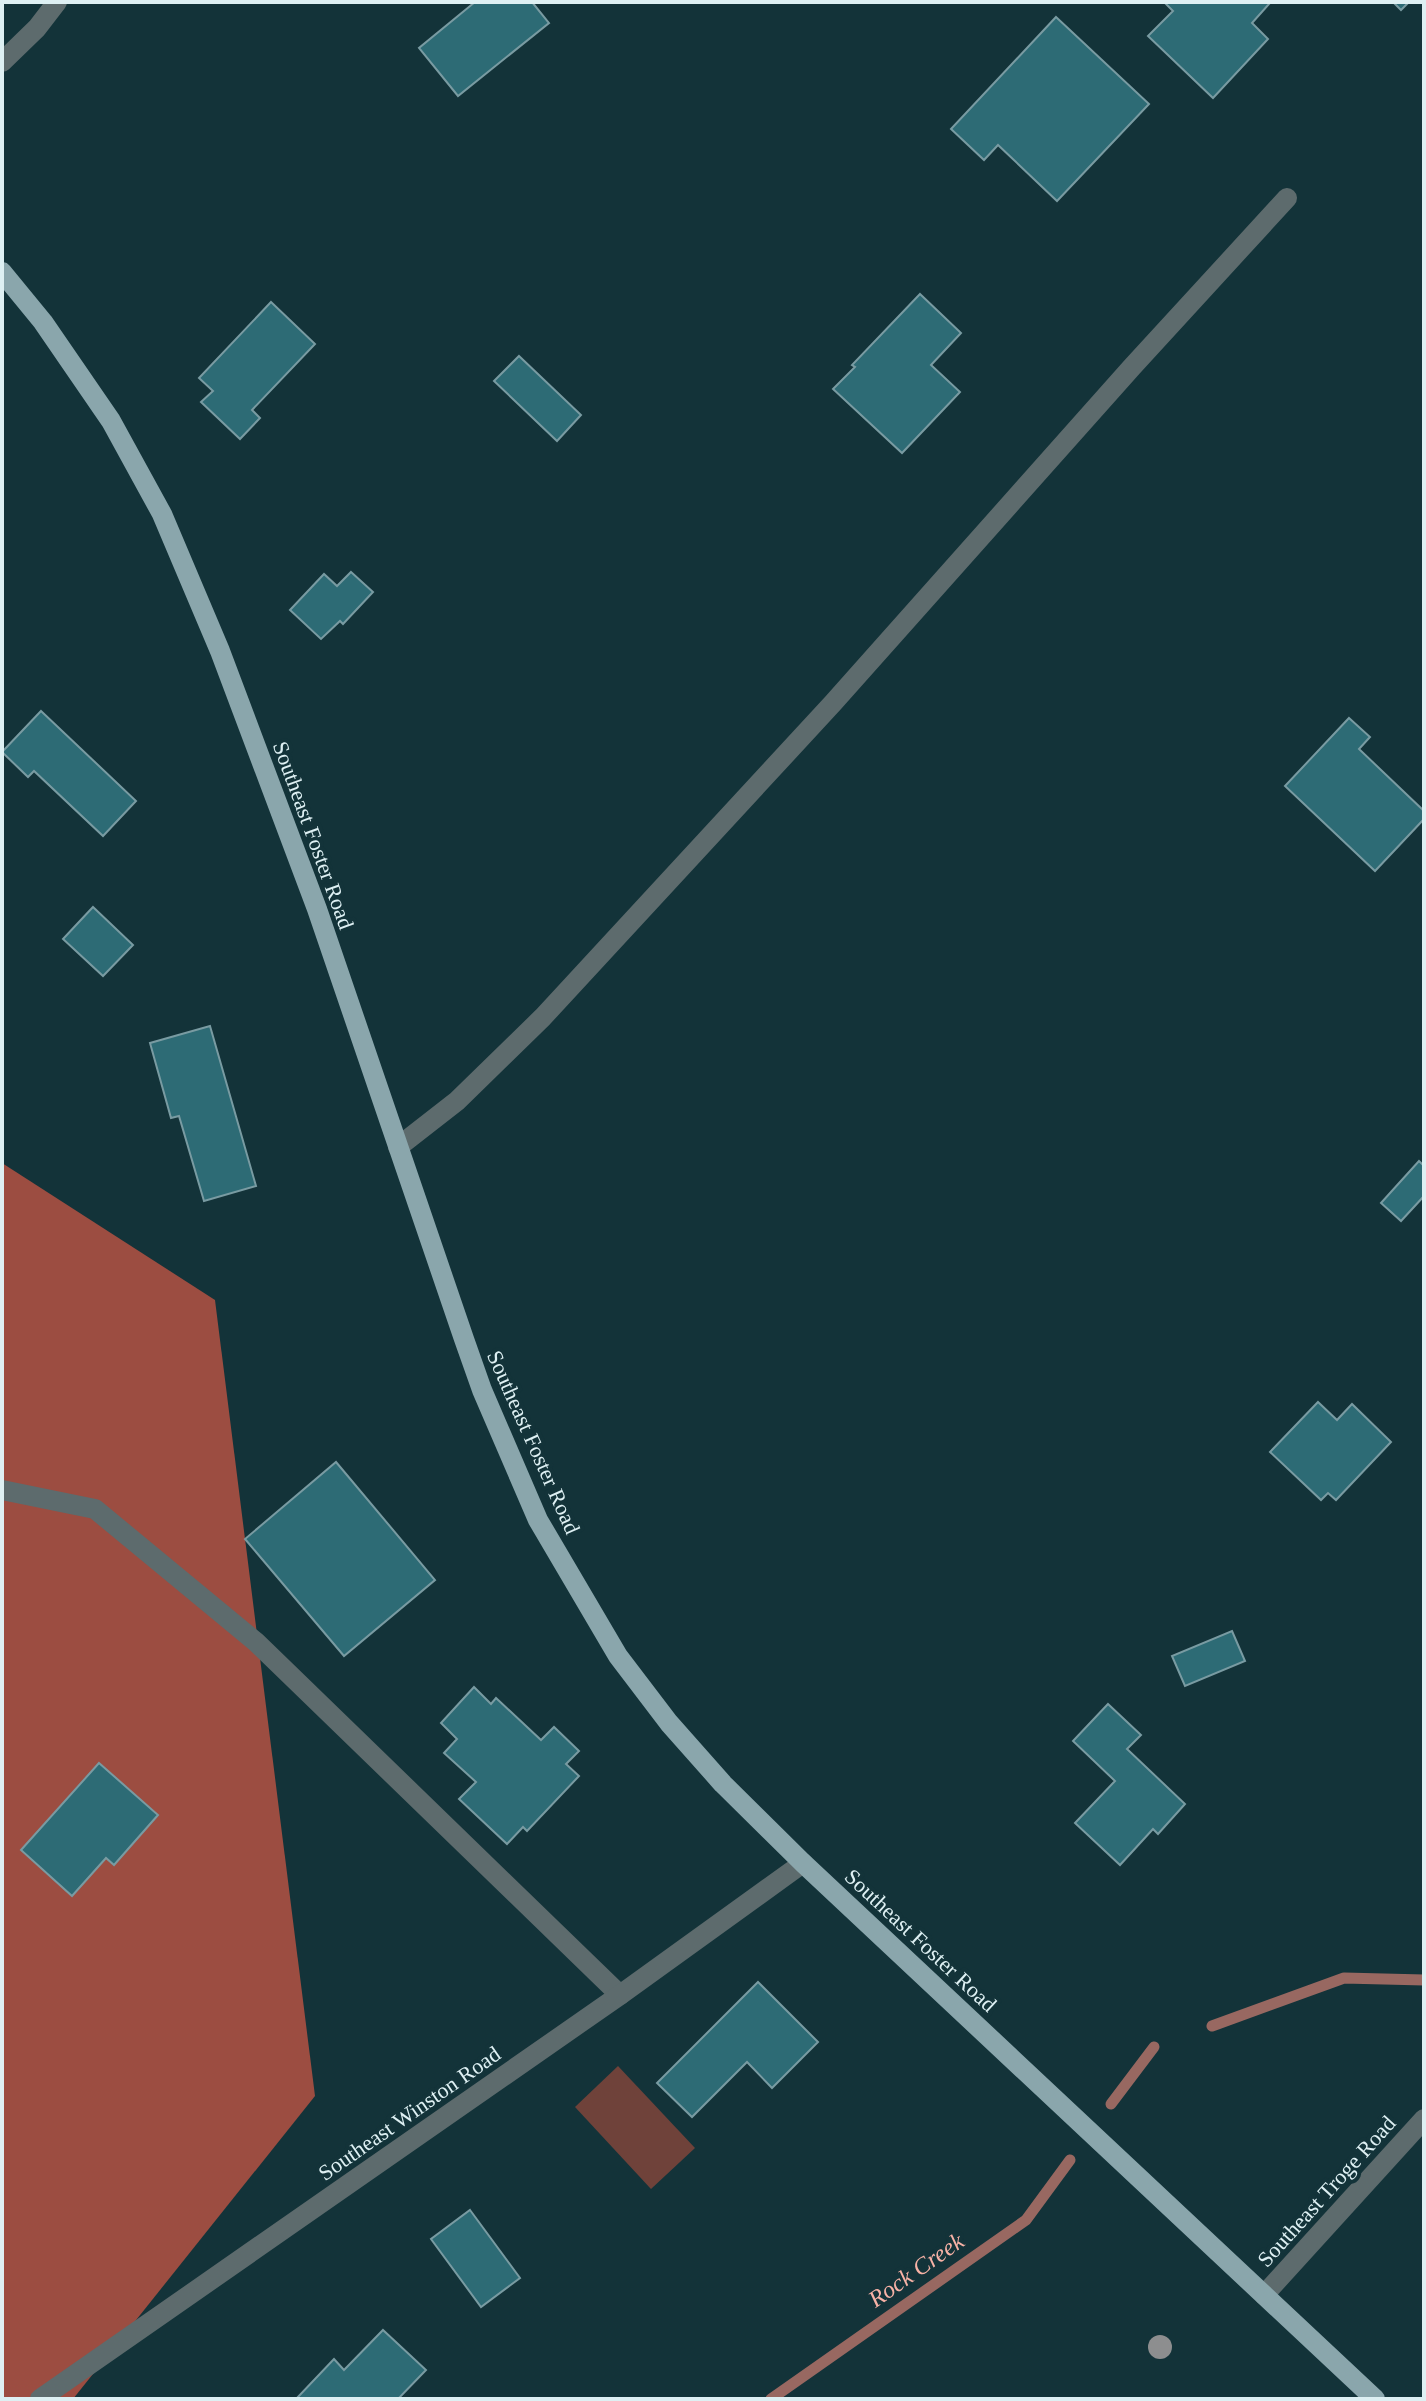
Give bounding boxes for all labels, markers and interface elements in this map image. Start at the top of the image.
street label: Southeast Foster Road [268,738,359,932]
street label: Southeast Foster Road [482,1347,585,1538]
street label: Southeast Foster Road [840,1864,1002,2017]
street label: Southeast Winston Road [314,2041,505,2186]
street label: Southeast Troge Road [1252,2111,1401,2272]
water label: Rock Creek [863,2227,969,2313]

